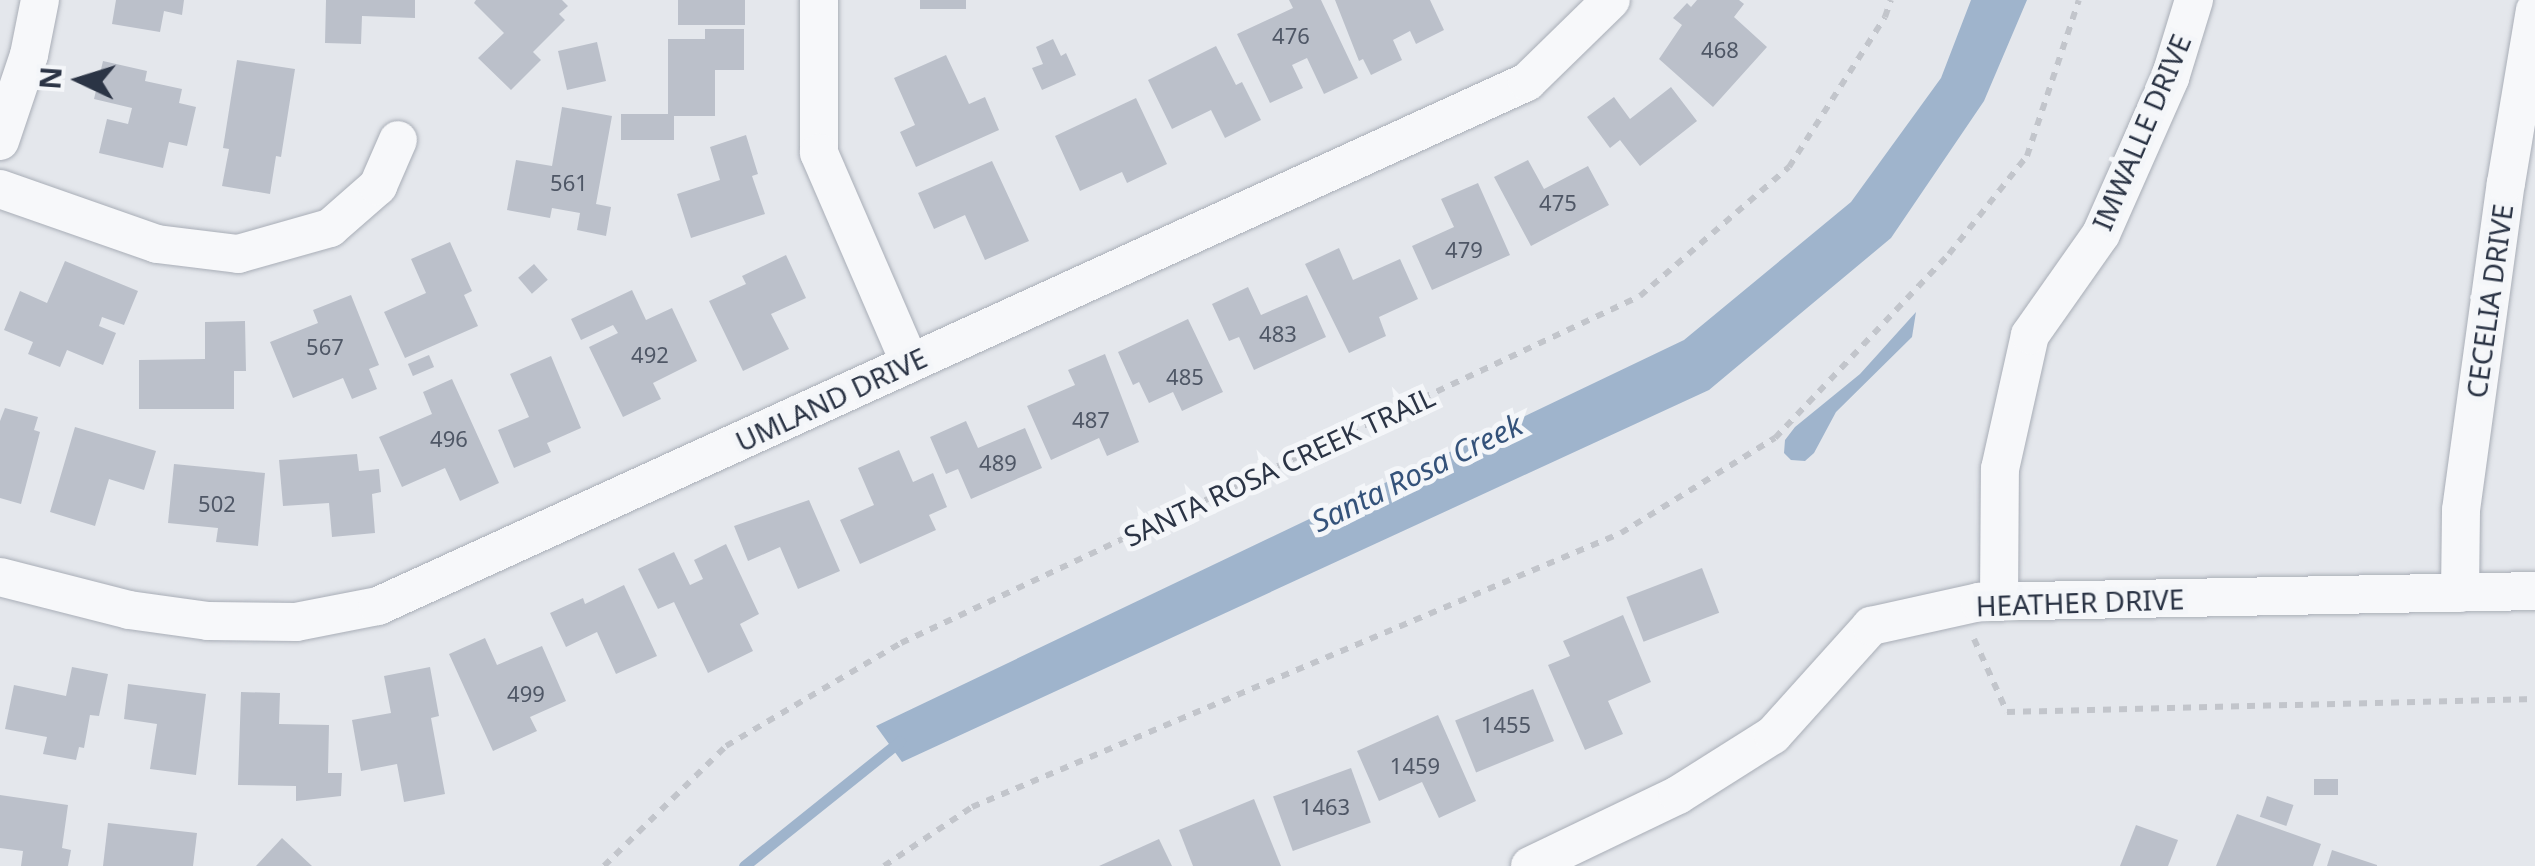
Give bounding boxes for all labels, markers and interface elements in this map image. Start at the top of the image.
house number: 476 [1272,23,1310,49]
street label: IMWALLE DRIVE [2085,29,2197,235]
north arrow [30,30,130,130]
house number: 468 [1701,37,1739,63]
text: N [30,65,70,91]
house number: 561 [550,170,588,196]
house number: 475 [1539,190,1577,216]
street label: CECELIA DRIVE [2459,202,2519,400]
house number: 479 [1445,237,1483,263]
house number: 483 [1259,321,1297,347]
house number: 567 [306,334,344,360]
street label: UMLAND DRIVE [730,340,932,458]
house number: 492 [631,342,669,368]
house number: 485 [1166,364,1204,390]
street label: SANTA ROSA CREEK TRAIL [1118,379,1440,553]
water label: Santa Rosa Creek [1306,406,1528,540]
house number: 487 [1072,407,1110,433]
house number: 496 [430,426,468,452]
house number: 489 [979,450,1017,476]
house number: 502 [198,491,236,517]
street label: HEATHER DRIVE [1975,582,2185,622]
house number: 499 [507,681,545,707]
house number: 1455 [1481,712,1531,738]
house number: 1459 [1390,753,1440,779]
house number: 1463 [1300,794,1350,820]

